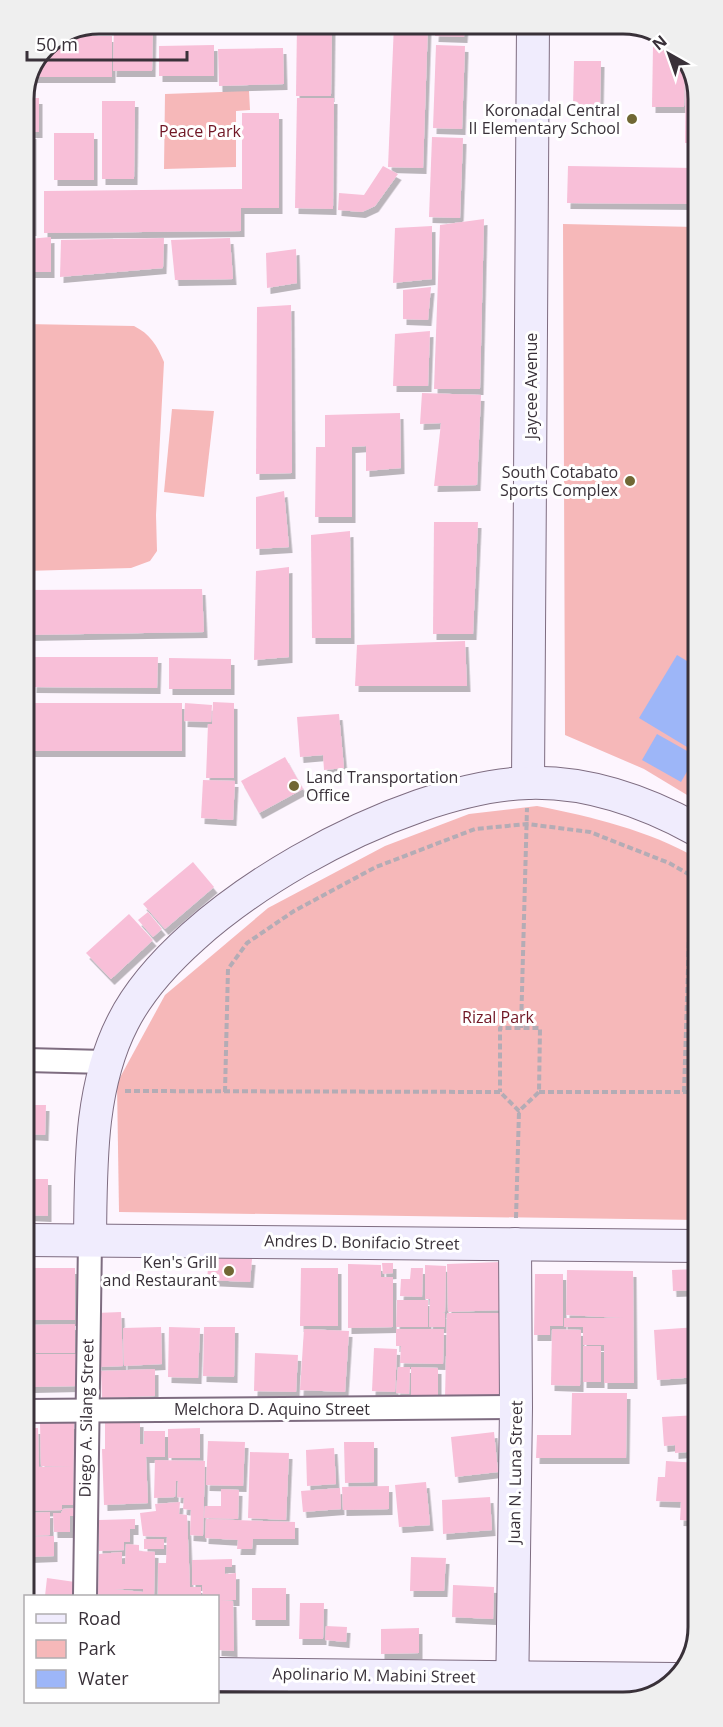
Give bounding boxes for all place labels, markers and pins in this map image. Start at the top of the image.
place label: Koronadal Central II Elementary School [469,99,620,139]
marker: Koronadal Central II Elementary School [625,112,639,126]
place label: South Cotabato Sports Complex [500,461,619,501]
marker: South Cotabato Sports Complex [623,474,637,488]
place label: Land Transportation Office [306,766,458,806]
marker: Land Transportation Office [287,779,301,793]
place label: Ken's Grill and Restaurant [103,1251,217,1291]
marker: Ken's Grill and Restaurant [222,1264,236,1278]

